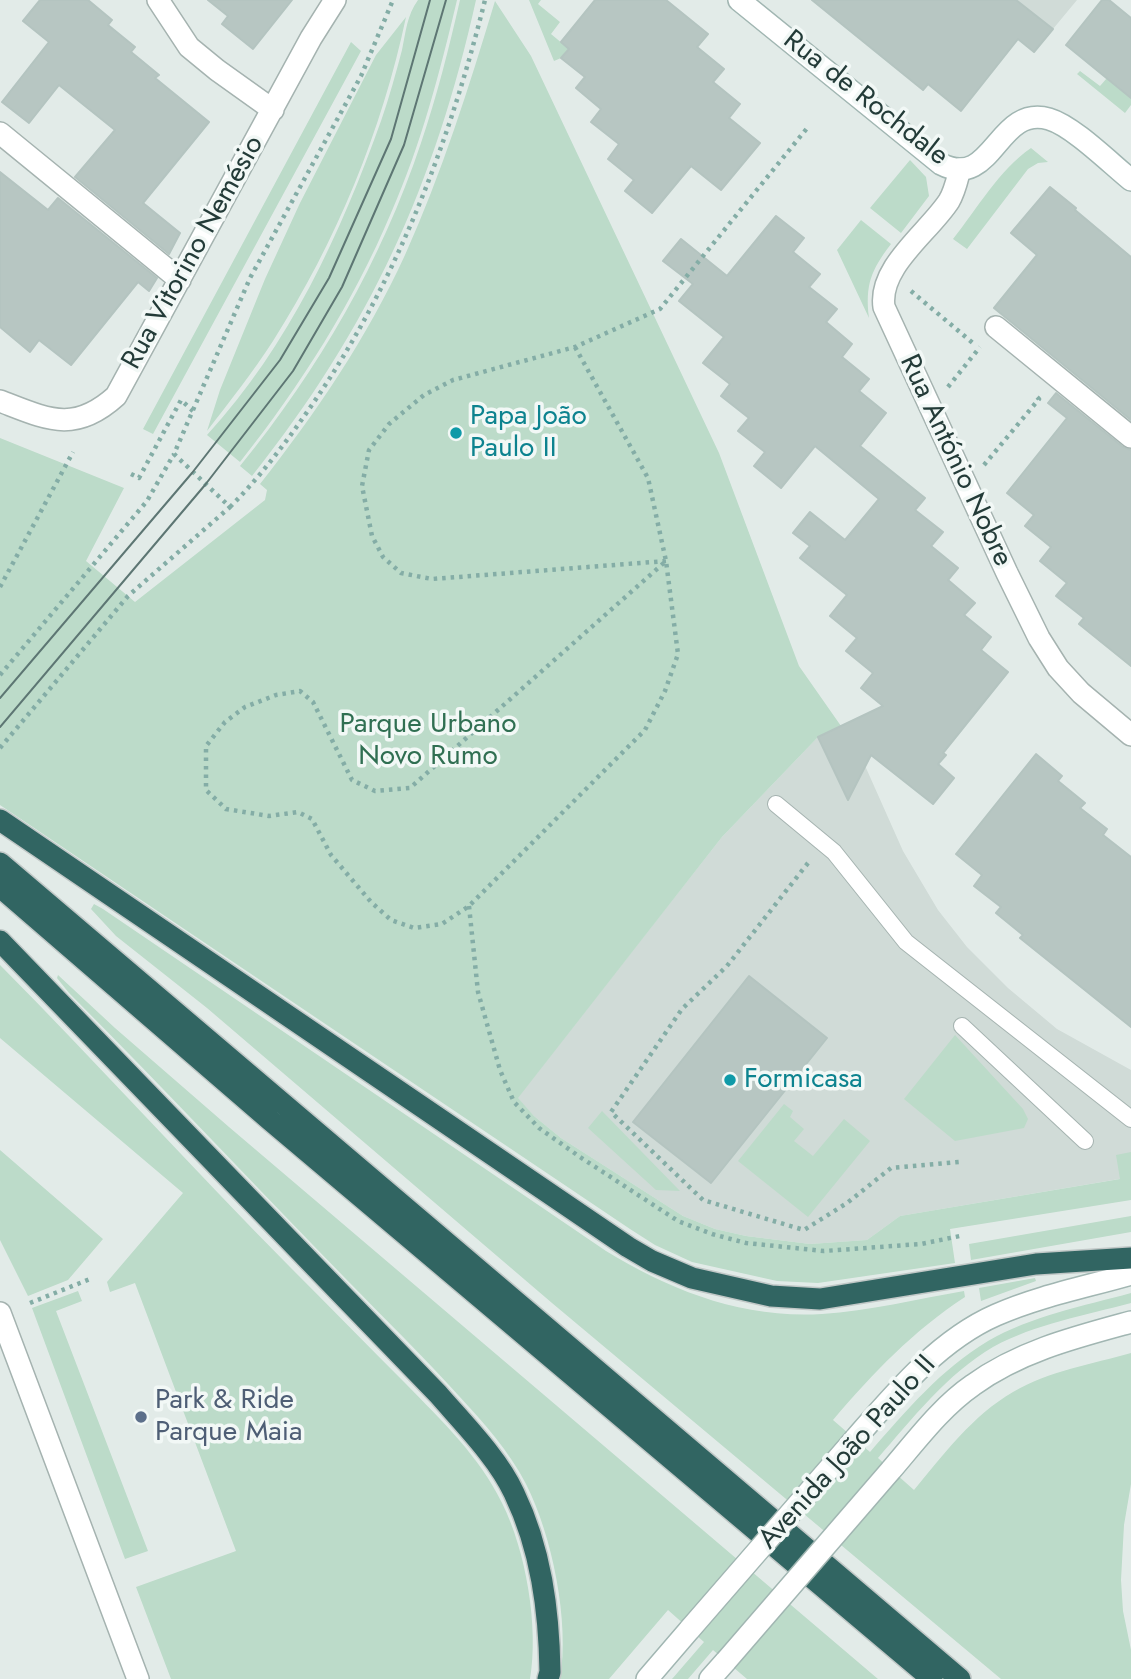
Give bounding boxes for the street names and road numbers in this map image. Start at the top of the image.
street label: Rua de Rochdale [776,24,954,174]
street label: Rua Vitorino Nemésio [116,130,272,376]
street label: Rua António Nobre [891,350,1019,572]
street label: Avenida João Paulo II [752,1349,944,1557]

